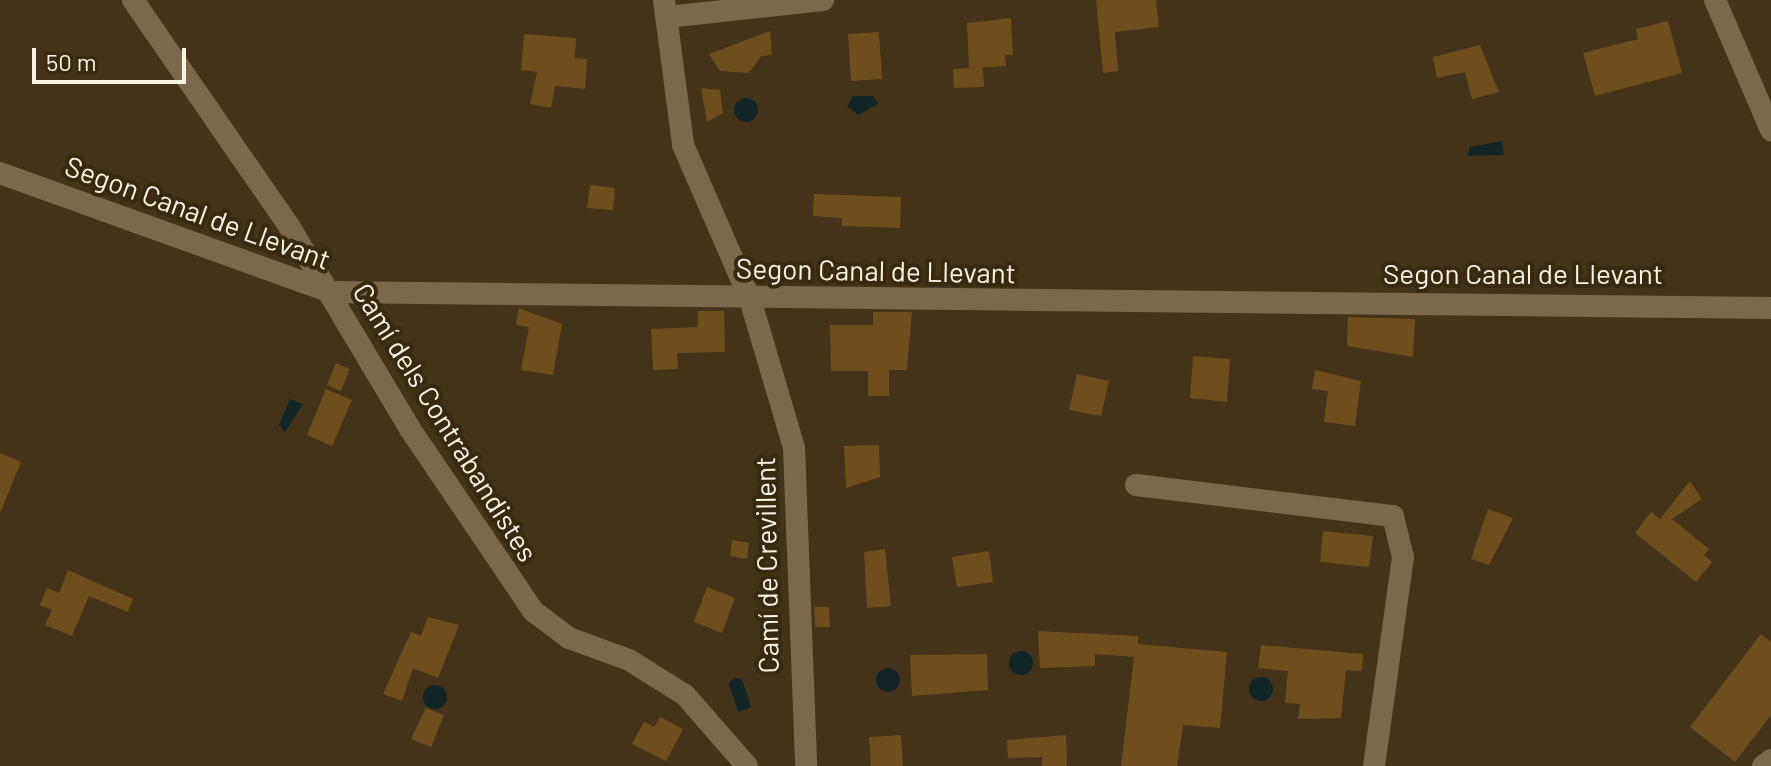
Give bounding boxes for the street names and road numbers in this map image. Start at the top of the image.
street label: Segon Canal de Llevant [61,148,335,276]
street label: Segon Canal de Llevant [736,251,1016,289]
street label: Segon Canal de Llevant [1383,256,1663,290]
street label: Camí dels Contrabandistes [347,277,545,567]
street label: Camí de Crevillent [747,456,785,674]

